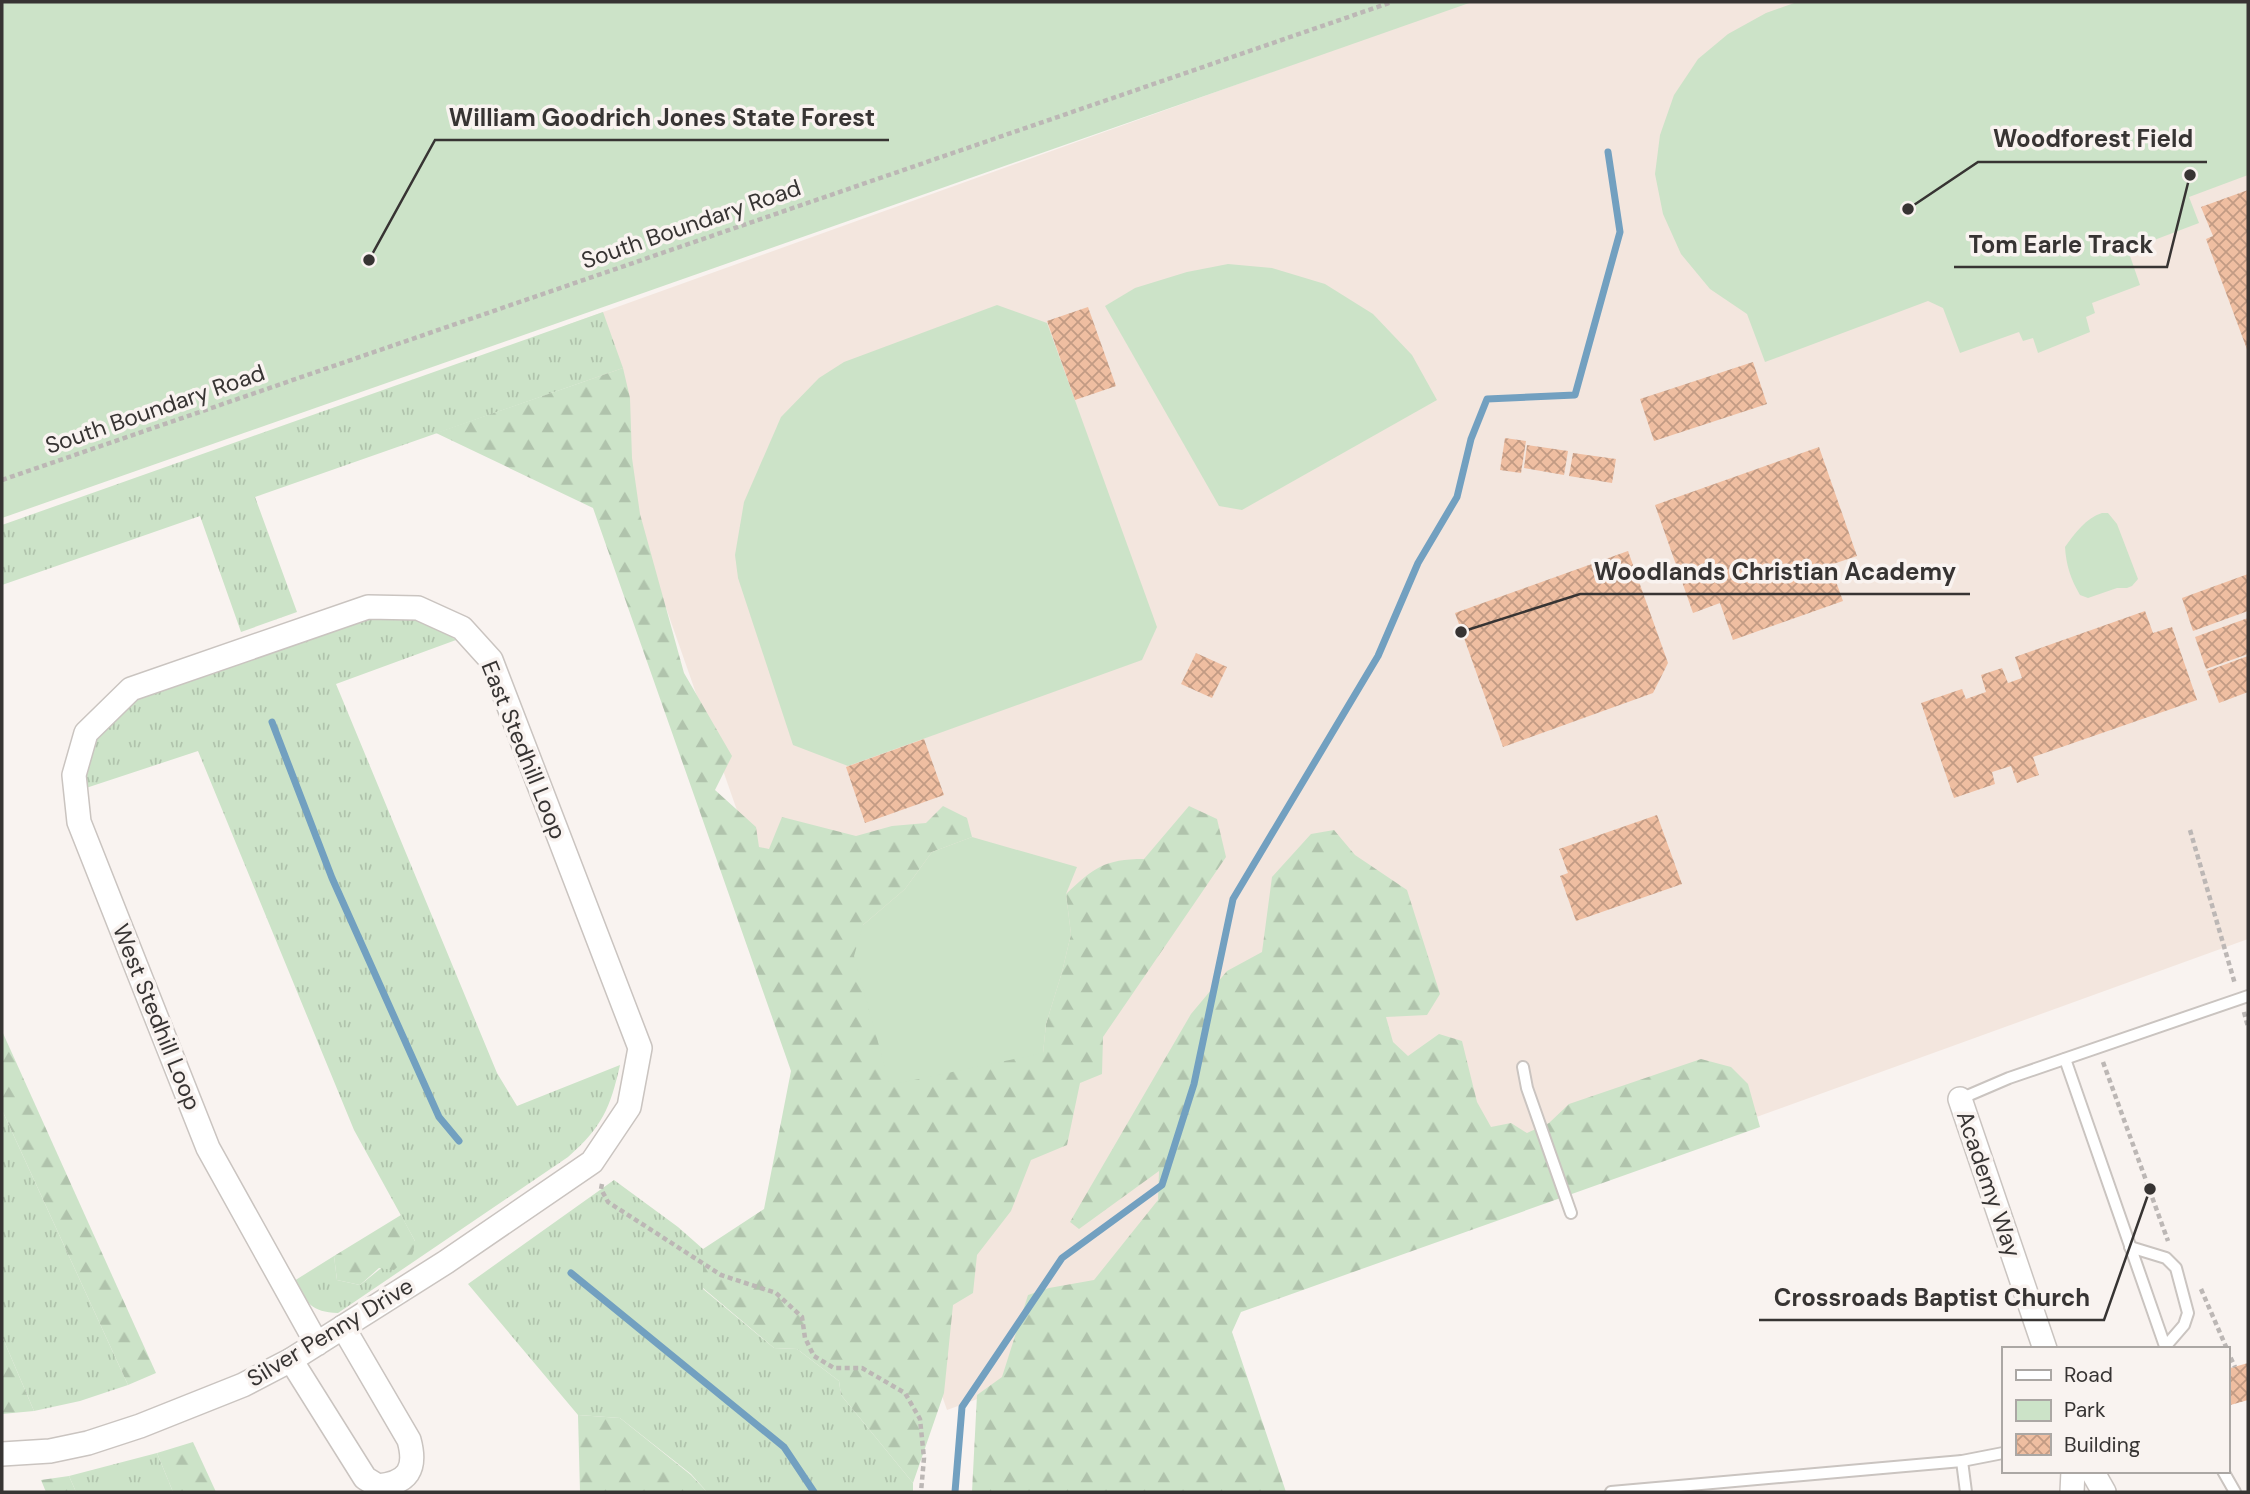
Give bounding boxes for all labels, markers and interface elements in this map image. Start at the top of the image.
callout: William Goodrich Jones State Forest [435,95,889,140]
text: William Goodrich Jones State Forest [449,102,875,133]
callout: Woodforest Field [1978,117,2207,162]
text: Woodforest Field [1993,123,2193,154]
street label: South Boundary Road [577,172,805,276]
callout: Tom Earle Track [1954,222,2167,267]
text: Tom Earle Track [1969,229,2154,260]
street label: South Boundary Road [41,357,269,461]
callout: Woodlands Christian Academy [1580,549,1970,594]
text: Woodlands Christian Academy [1594,556,1957,587]
street label: East Stedhill Loop [475,656,573,844]
street label: West Stedhill Loop [106,919,208,1115]
street label: Academy Way [1950,1107,2028,1261]
street label: Silver Penny Drive [242,1271,418,1393]
callout: Crossroads Baptist Church [1759,1275,2104,1320]
text: Crossroads Baptist Church [1774,1282,2090,1313]
legend [2002,1347,2229,1473]
text: Road [2064,1361,2113,1389]
text: Park [2064,1396,2106,1424]
text: Building [2064,1431,2141,1459]

